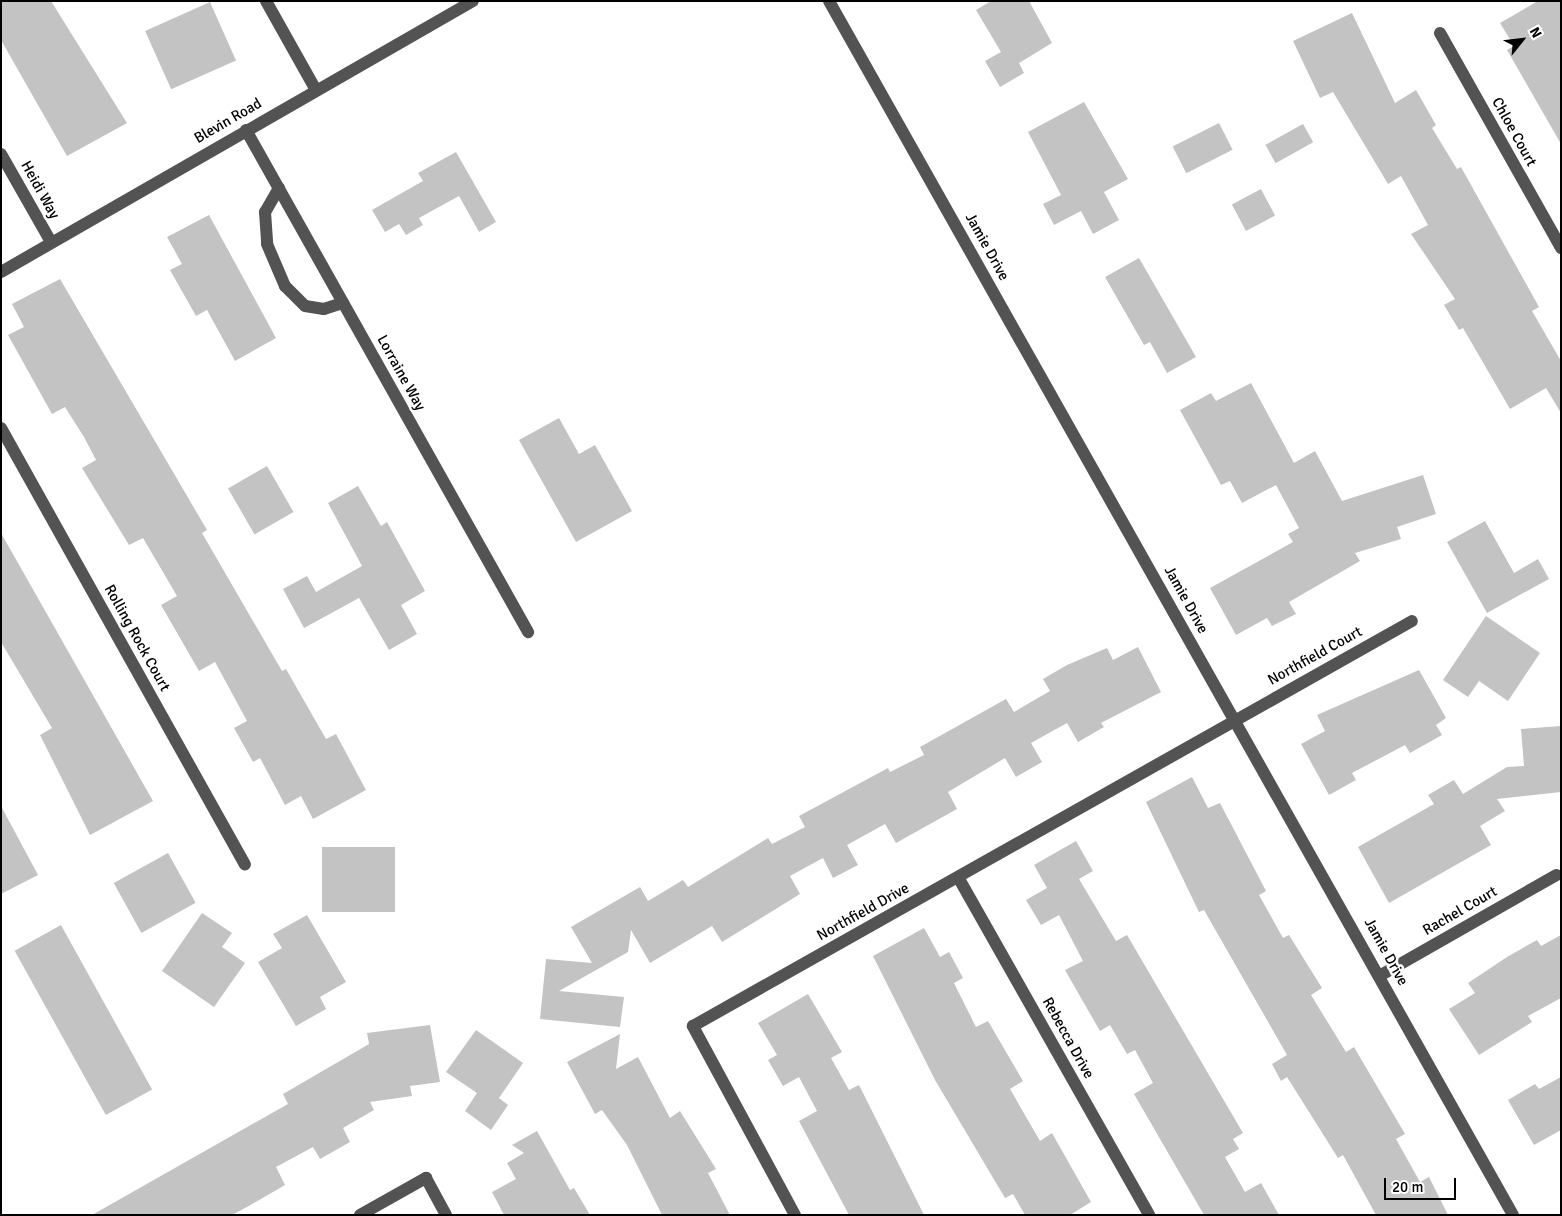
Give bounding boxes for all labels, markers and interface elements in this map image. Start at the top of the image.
north arrow [1497,15,1547,65]
text: N [1526,24,1545,41]
street label: Blevin Road [191,94,265,148]
street label: Chloe Court [1488,94,1540,170]
street label: Heidi Way [17,158,63,222]
street label: Jamie Drive [961,210,1013,284]
street label: Lorraine Way [373,332,429,414]
street label: Jamie Drive [1160,563,1212,637]
street label: Rolling Rock Court [100,582,174,694]
street label: Northfield Court [1265,623,1365,689]
street label: Northfield Drive [814,879,912,945]
street label: Rachel Court [1420,882,1500,940]
street label: Jamie Drive [1360,915,1412,989]
street label: Rebecca Drive [1038,994,1098,1082]
scale bar [1387,1168,1460,1200]
text: 20 m [1392,1178,1423,1196]

